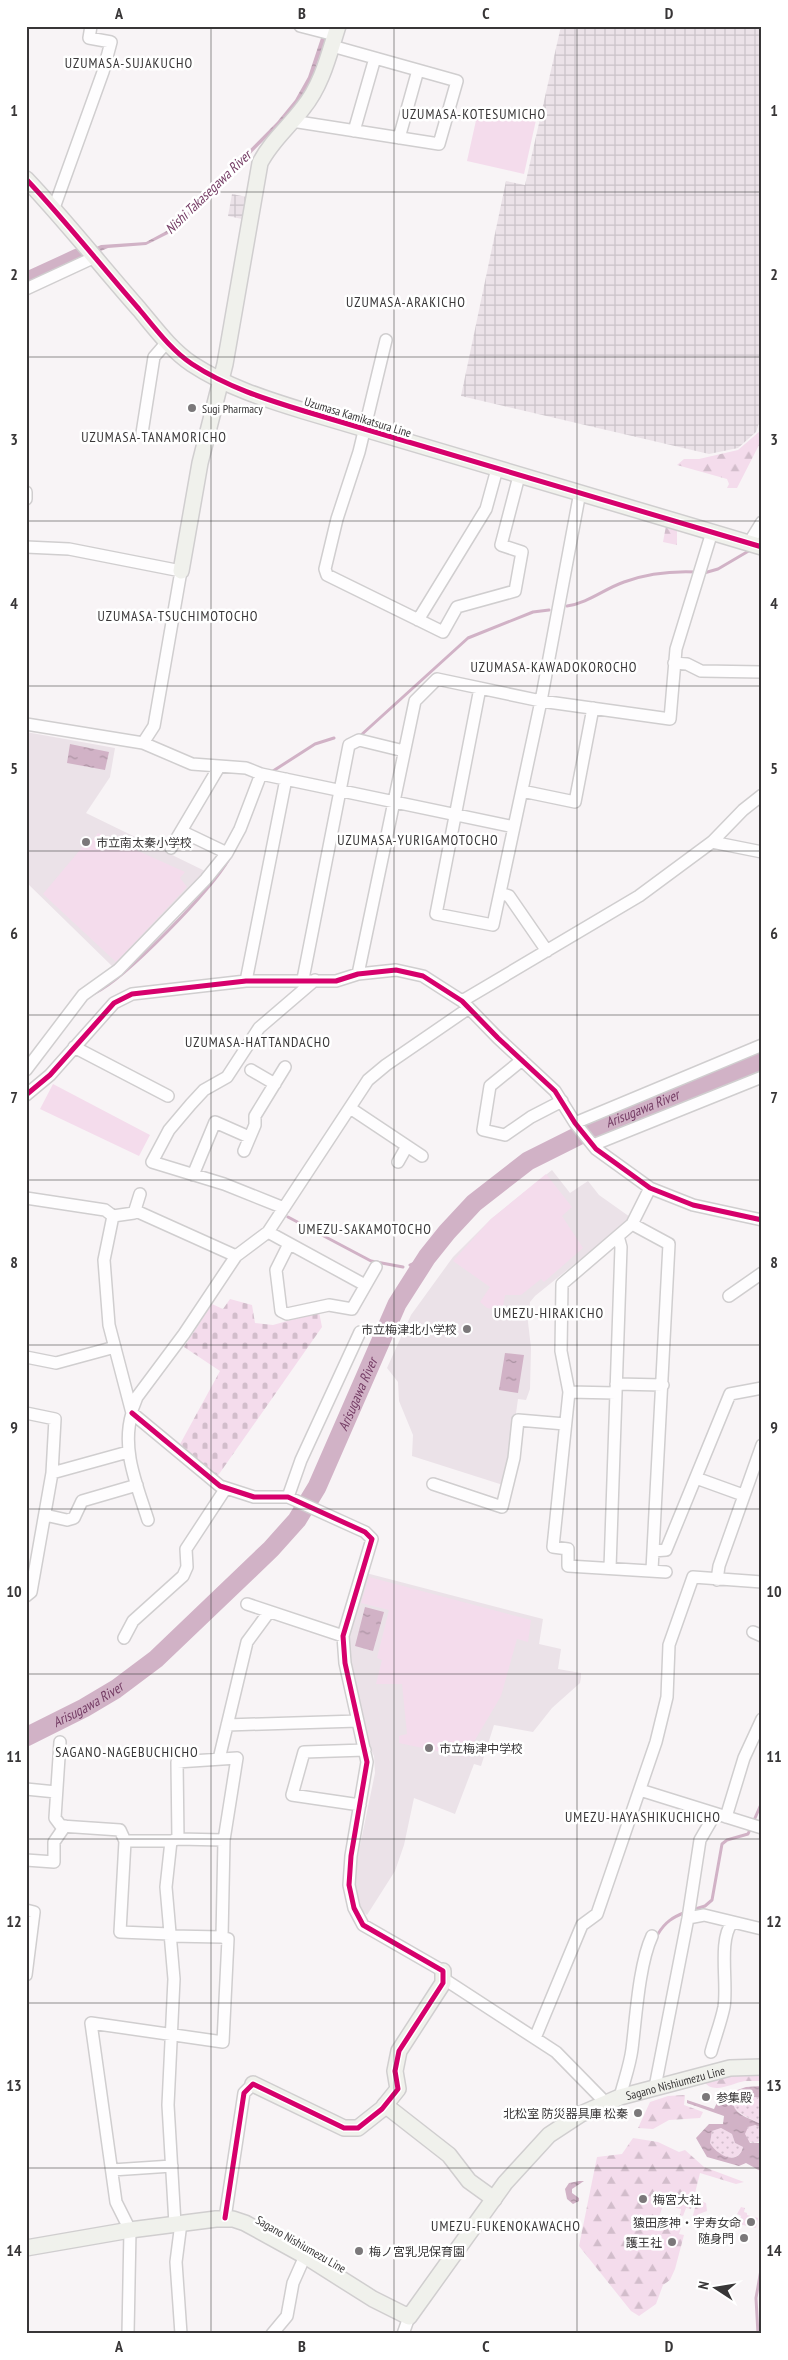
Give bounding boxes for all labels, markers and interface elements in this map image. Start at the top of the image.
text: A [114,3,124,23]
text: B [298,3,306,23]
text: C [482,3,490,23]
text: D [665,3,674,23]
district label: UZUMASA-SUJAKUCHO [65,54,193,72]
text: 1 [10,100,18,120]
text: 1 [770,100,778,120]
district label: UZUMASA-KOTESUMICHO [402,105,546,123]
water label: Nishi Takasegawa River [161,145,256,238]
text: 2 [10,264,18,284]
text: 2 [770,264,778,284]
district label: UZUMASA-ARAKICHO [346,293,466,311]
street label: Uzumasa Kamikatsura Line [303,394,413,440]
place label: Sugi Pharmacy [202,401,263,416]
marker: Sugi Pharmacy [186,402,198,414]
district label: UZUMASA-TANAMORICHO [81,428,227,446]
text: 3 [10,429,18,449]
text: 3 [770,429,778,449]
text: 4 [10,593,18,613]
text: 4 [770,593,778,613]
district label: UZUMASA-TSUCHIMOTOCHO [97,607,259,625]
district label: UZUMASA-KAWADOKOROCHO [471,658,638,676]
text: 5 [10,758,18,778]
text: 5 [770,758,778,778]
district label: UZUMASA-YURIGAMOTOCHO [337,831,499,849]
place label: 市立南太秦小学校 [96,835,192,850]
marker: 市立南太秦小学校 [80,836,92,848]
text: 6 [10,923,18,943]
text: 6 [770,923,778,943]
district label: UZUMASA-HATTANDACHO [185,1033,331,1051]
water label: Arisugawa River [603,1085,684,1132]
text: 7 [10,1087,18,1107]
text: 7 [770,1087,778,1107]
district label: UMEZU-SAKAMOTOCHO [298,1220,432,1238]
text: 8 [10,1252,18,1272]
text: 8 [770,1252,778,1272]
district label: UMEZU-HIRAKICHO [494,1304,604,1322]
place label: 市立梅津北小学校 [361,1322,457,1337]
marker: 市立梅津北小学校 [461,1323,473,1335]
water label: Arisugawa River [334,1353,382,1433]
text: 9 [10,1417,18,1437]
text: 9 [770,1417,778,1437]
text: 10 [6,1581,22,1601]
text: 10 [766,1581,782,1601]
water label: Arisugawa River [50,1676,129,1731]
place label: 市立梅津中学校 [439,1741,523,1756]
marker: 市立梅津中学校 [423,1742,435,1754]
district label: SAGANO-NAGEBUCHICHO [55,1743,199,1761]
text: 11 [6,1746,22,1766]
text: 11 [766,1746,782,1766]
district label: UMEZU-HAYASHIKUCHICHO [565,1808,721,1826]
text: 12 [6,1911,22,1931]
text: 12 [766,1911,782,1931]
street label: Sagano Nishiumezu Line [624,2062,726,2103]
text: 13 [6,2075,22,2095]
text: 13 [766,2075,782,2095]
place label: 参集殿 [716,2090,752,2105]
marker: 参集殿 [700,2091,712,2103]
place label: 北松室 防災器具庫 松秦 [503,2106,628,2121]
marker: 北松室 防災器具庫 松秦 [632,2107,644,2119]
place label: 梅宮大社 [653,2192,701,2207]
marker: 梅宮大社 [637,2193,649,2205]
street label: Sagano Nishiumezu Line [253,2212,349,2276]
place label: 猿田彦神・宇寿女命 [633,2215,741,2230]
marker: 猿田彦神・宇寿女命 [745,2216,757,2228]
district label: UMEZU-FUKENOKAWACHO [431,2217,581,2235]
place label: 随身門 [698,2231,734,2246]
marker: 随身門 [738,2232,750,2244]
place label: 護王社 [626,2235,662,2250]
marker: 護王社 [666,2236,678,2248]
text: 14 [6,2240,22,2260]
text: 14 [766,2240,782,2260]
place label: 梅ノ宮乳児保育園 [369,2244,465,2259]
marker: 梅ノ宮乳児保育園 [353,2245,365,2257]
north arrow [690,2262,740,2312]
text: N [694,2280,713,2291]
text: A [114,2336,124,2356]
text: B [298,2336,306,2356]
text: C [482,2336,490,2356]
text: D [665,2336,674,2356]

